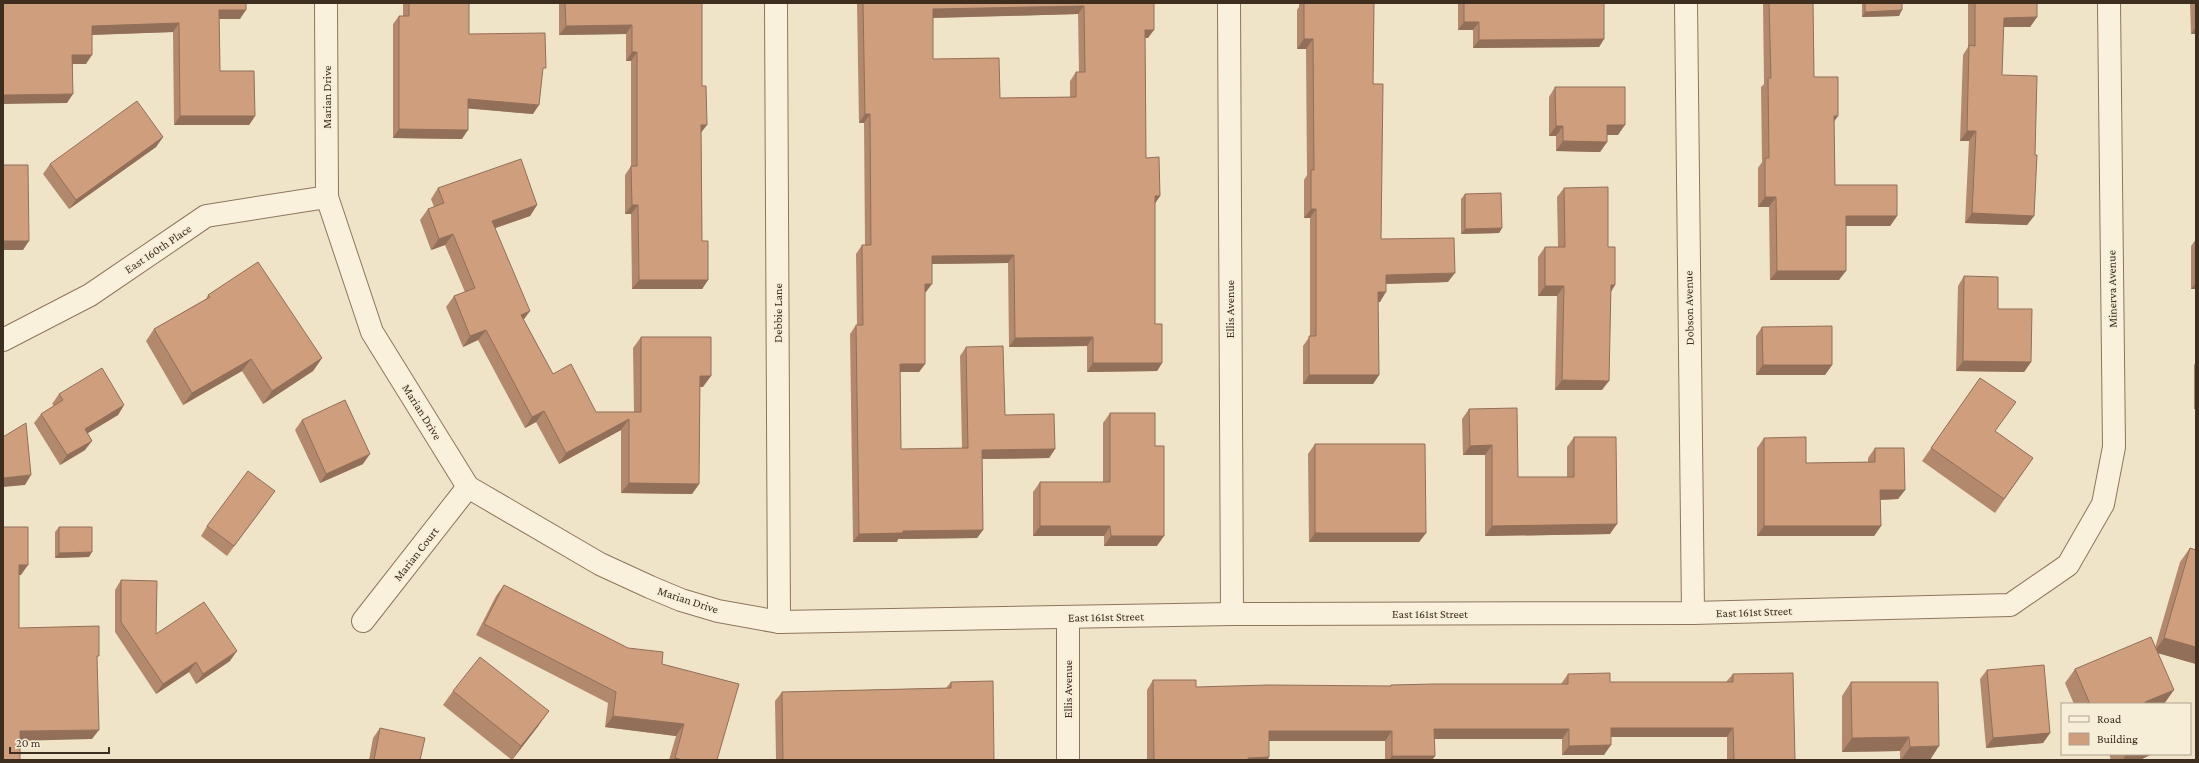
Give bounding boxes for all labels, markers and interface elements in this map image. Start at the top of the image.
street label: Marian Drive [320,65,334,129]
street label: East 160th Place [122,222,194,276]
street label: Minerva Avenue [2104,250,2120,328]
street label: Dobson Avenue [1681,270,1697,346]
street label: Ellis Avenue [1223,280,1237,338]
street label: Debbie Lane [771,283,785,343]
street label: Marian Drive [399,381,445,443]
street label: Marian Court [391,523,442,584]
street label: Marian Drive [656,584,720,616]
street label: East 161st Street [1716,604,1793,620]
street label: East 161st Street [1392,607,1469,621]
street label: East 161st Street [1068,609,1145,625]
street label: Ellis Avenue [1061,660,1075,718]
legend [2061,703,2191,755]
text: Road [2097,712,2122,726]
scale bar [10,729,109,755]
text: Building [2097,732,2138,746]
text: 20 m [16,736,41,750]

